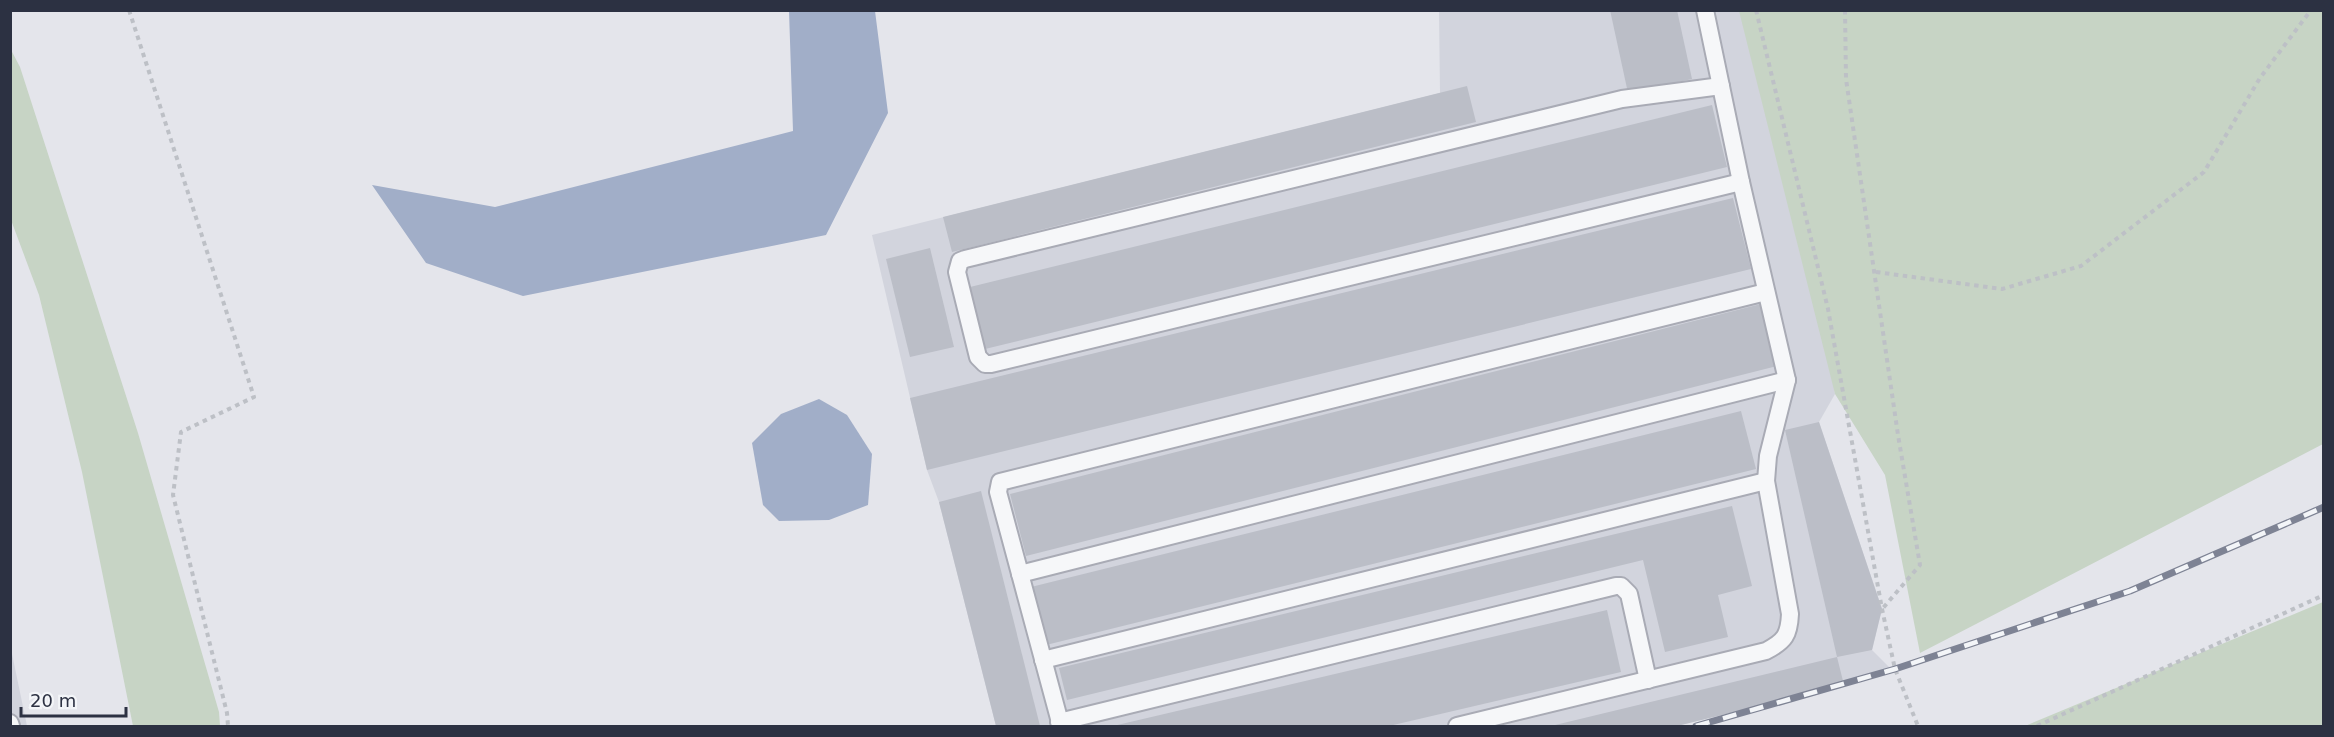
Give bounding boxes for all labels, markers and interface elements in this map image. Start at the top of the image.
scale bar [21,680,126,718]
text: 20 m [30,690,76,711]

